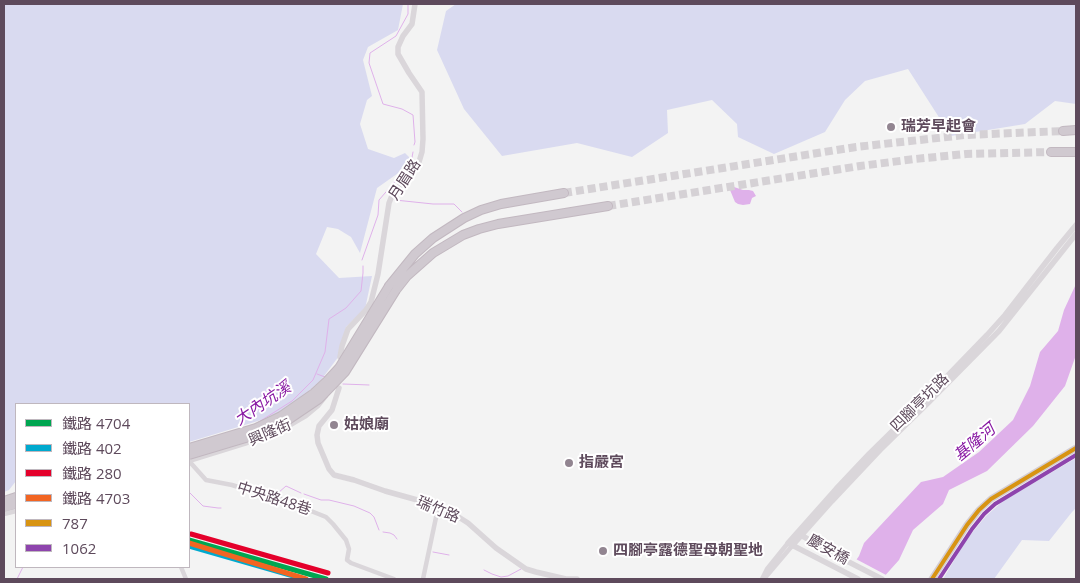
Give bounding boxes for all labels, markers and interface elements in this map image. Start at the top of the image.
place label: 瑞芳早起會 [901,118,976,136]
marker: 瑞芳早起會 [885,121,897,133]
street label: 月眉路 [385,156,425,204]
street label: 四腳亭坑路 [887,370,953,436]
water label: 大內坑溪 [231,378,295,430]
legend [15,403,190,568]
text: 鐵路 4704 [62,413,130,433]
street label: 興隆街 [246,416,294,450]
place label: 姑娘廟 [344,416,389,434]
marker: 姑娘廟 [328,419,340,431]
water label: 基隆河 [950,420,1000,466]
text: 鐵路 402 [62,438,122,458]
place label: 指嚴宮 [579,454,624,472]
marker: 指嚴宮 [563,457,575,469]
text: 鐵路 280 [62,463,122,483]
street label: 中央路48巷 [235,479,313,519]
text: 鐵路 4703 [62,488,130,508]
street label: 瑞竹路 [414,493,462,527]
text: 787 [62,513,88,533]
street label: 慶安橋 [804,531,852,569]
text: 1062 [62,538,96,558]
place label: 四腳亭露德聖母朝聖地 [613,542,763,560]
marker: 四腳亭露德聖母朝聖地 [597,545,609,557]

